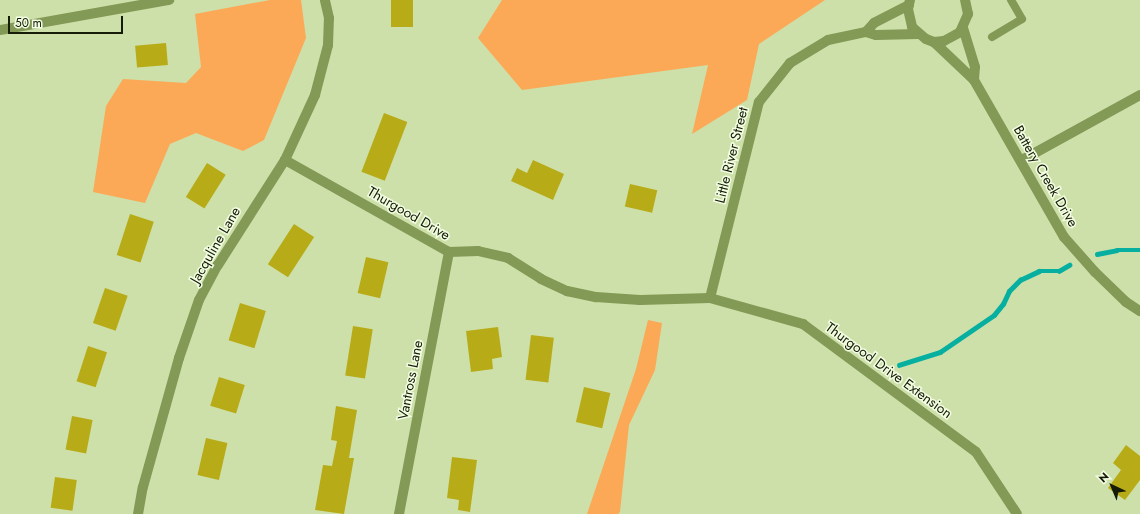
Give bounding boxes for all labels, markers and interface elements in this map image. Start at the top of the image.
scale bar [10,8,125,34]
text: 50 m [15,14,42,32]
street label: Little River Street [711,105,751,205]
street label: Battery Creek Drive [1010,122,1082,230]
street label: Thurgood Drive [365,183,453,243]
street label: Jacquline Lane [186,204,244,286]
street label: Thurgood Drive Extension [822,318,956,422]
street label: Vantross Lane [394,339,426,421]
north arrow [1092,466,1132,506]
text: N [1095,469,1112,486]

